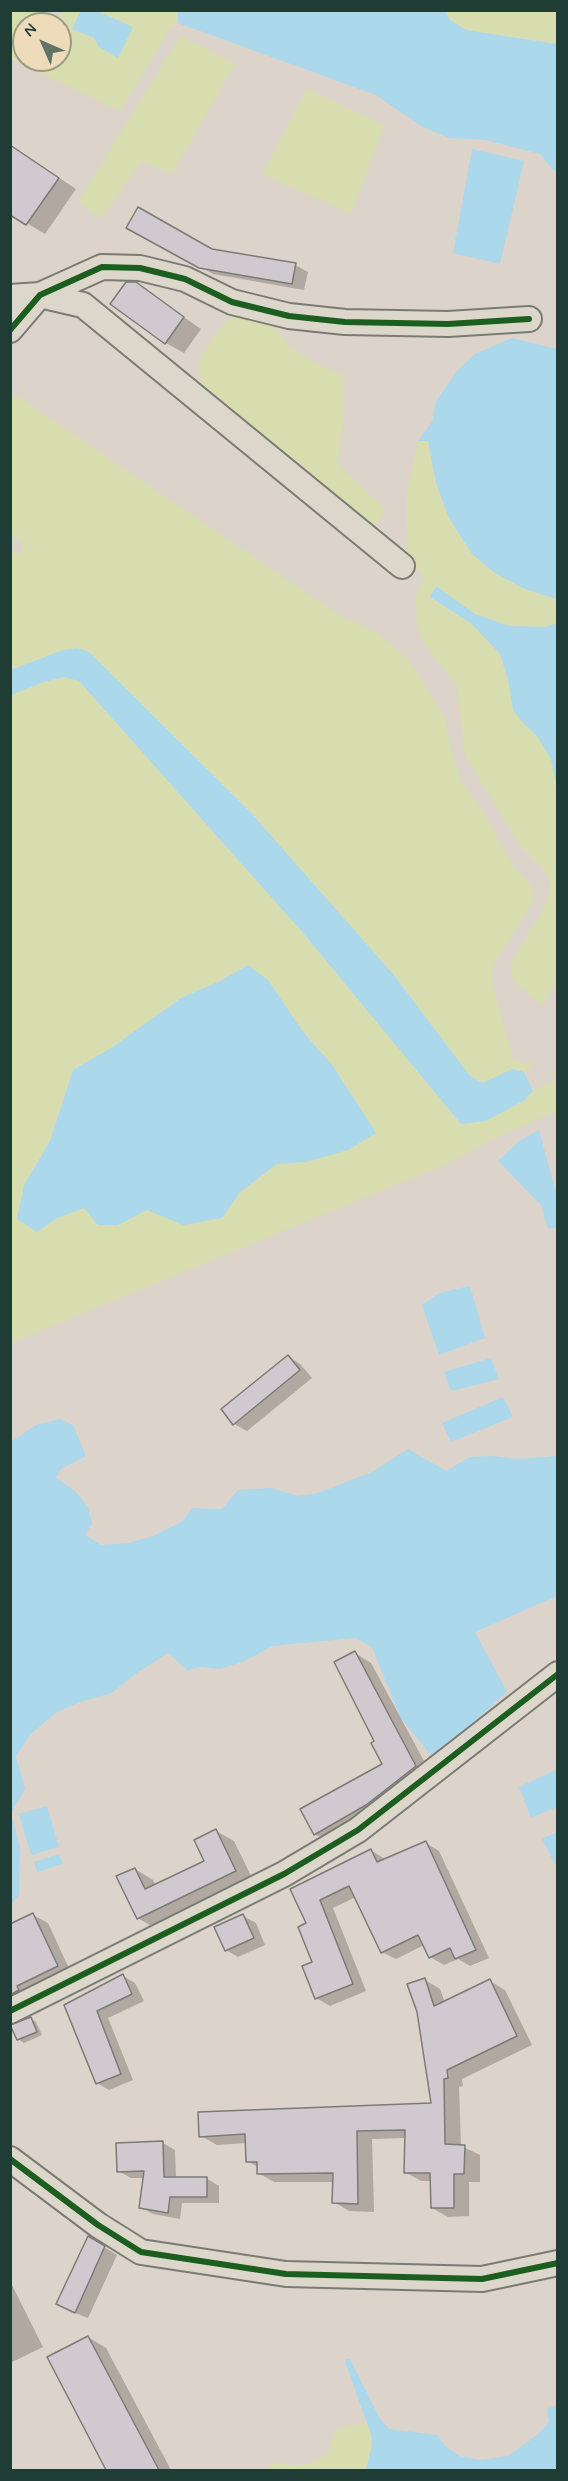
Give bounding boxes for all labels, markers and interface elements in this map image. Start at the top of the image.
north arrow [12,12,72,72]
text: N [19,19,42,42]

